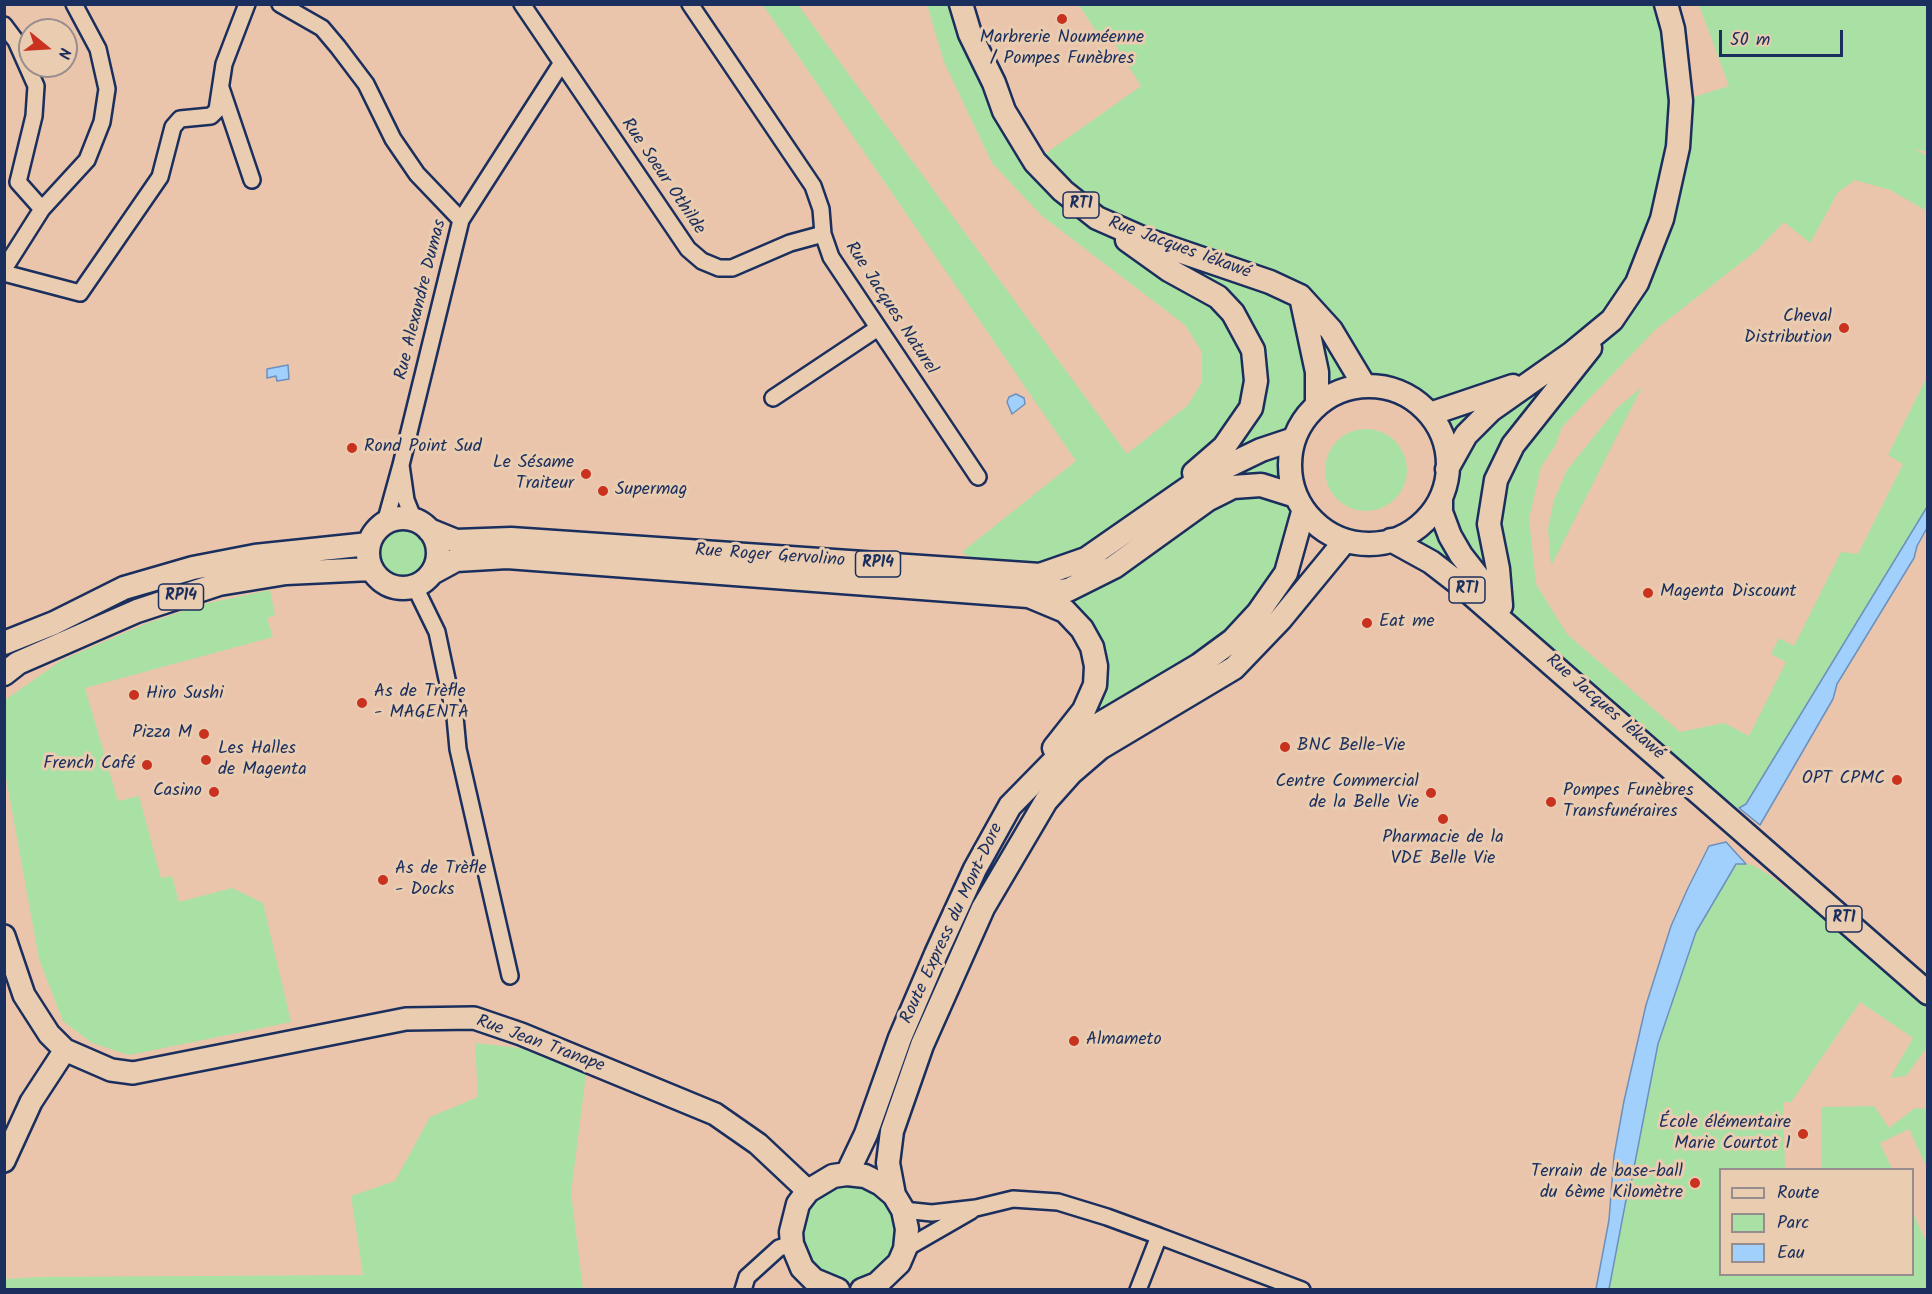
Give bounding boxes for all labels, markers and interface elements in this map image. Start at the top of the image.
marker: Marbrerie Nouméenne / Pompes Funèbres [1055,12,1069,26]
north arrow [18,18,78,78]
scale bar [1722,18,1846,56]
text: 50 m [1730,26,1770,55]
place label: Marbrerie Nouméenne / Pompes Funèbres [980,28,1144,70]
text: N [50,44,77,62]
street label: Rue Soeur Othilde [615,115,709,239]
road number: RT1 [1063,192,1099,218]
street label: Rue Jacques Iékawé [1105,213,1253,285]
street label: Rue Alexandre Dumas [392,218,452,382]
street label: Rue Jacques Naturel [839,238,941,380]
place label: Cheval Distribution [1744,307,1832,350]
marker: Cheval Distribution [1837,321,1851,335]
place label: Rond Point Sud [364,437,482,459]
marker: Rond Point Sud [345,441,359,455]
place label: Le Sésame Traiteur [493,453,574,496]
marker: Le Sésame Traiteur [579,467,593,481]
place label: Supermag [615,480,687,502]
marker: Supermag [596,484,610,498]
street label: Rue Roger Gervolino [694,541,846,573]
road number: RP14 [856,551,900,577]
road number: RT1 [1449,577,1485,603]
place label: Magenta Discount [1660,582,1796,604]
road number: RP14 [158,584,204,610]
marker: Magenta Discount [1641,586,1655,600]
place label: Eat me [1379,612,1435,634]
marker: Eat me [1360,616,1374,630]
street label: Rue Jacques Iékawé [1540,651,1668,765]
place label: As de Trèfle - MAGENTA [374,682,469,724]
place label: Hiro Sushi [146,684,223,706]
marker: Hiro Sushi [127,688,141,702]
marker: As de Trèfle - MAGENTA [355,696,369,710]
place label: Pizza M [132,723,192,745]
marker: Pizza M [197,727,211,741]
place label: BNC Belle-Vie [1297,736,1405,758]
place label: Les Halles de Magenta [218,739,307,782]
marker: BNC Belle-Vie [1278,740,1292,754]
marker: Les Halles de Magenta [199,753,213,767]
place label: French Café [43,754,135,776]
marker: French Café [140,758,154,772]
place label: OPT CPMC [1802,769,1885,791]
place label: Centre Commercial de la Belle Vie [1275,772,1419,814]
marker: OPT CPMC [1890,773,1904,787]
place label: Casino [153,781,202,803]
place label: Pompes Funèbres Transfunéraires [1563,781,1694,824]
marker: Casino [207,785,221,799]
marker: Centre Commercial de la Belle Vie [1424,786,1438,800]
marker: Pompes Funèbres Transfunéraires [1544,795,1558,809]
marker: Pharmacie de la VDE Belle Vie [1436,812,1450,826]
street label: Route Express du Mont-Dore [897,820,1009,1028]
place label: Pharmacie de la VDE Belle Vie [1382,828,1504,870]
place label: As de Trèfle - Docks [395,859,486,902]
marker: As de Trèfle - Docks [376,873,390,887]
road number: RT1 [1826,906,1862,932]
street label: Rue Jean Tranape [473,1012,607,1078]
place label: Almameto [1086,1030,1162,1052]
marker: Almameto [1067,1034,1081,1048]
place label: École élémentaire Marie Courtot 1 [1659,1113,1791,1156]
marker: École élémentaire Marie Courtot 1 [1796,1127,1810,1141]
place label: Terrain de base-ball du 6ème Kilomètre [1531,1162,1683,1204]
legend [1719,1168,1914,1276]
marker: Terrain de base-ball du 6ème Kilomètre [1688,1176,1702,1190]
text: Route [1777,1179,1819,1208]
text: Parc [1777,1209,1809,1238]
text: Eau [1777,1239,1805,1268]

